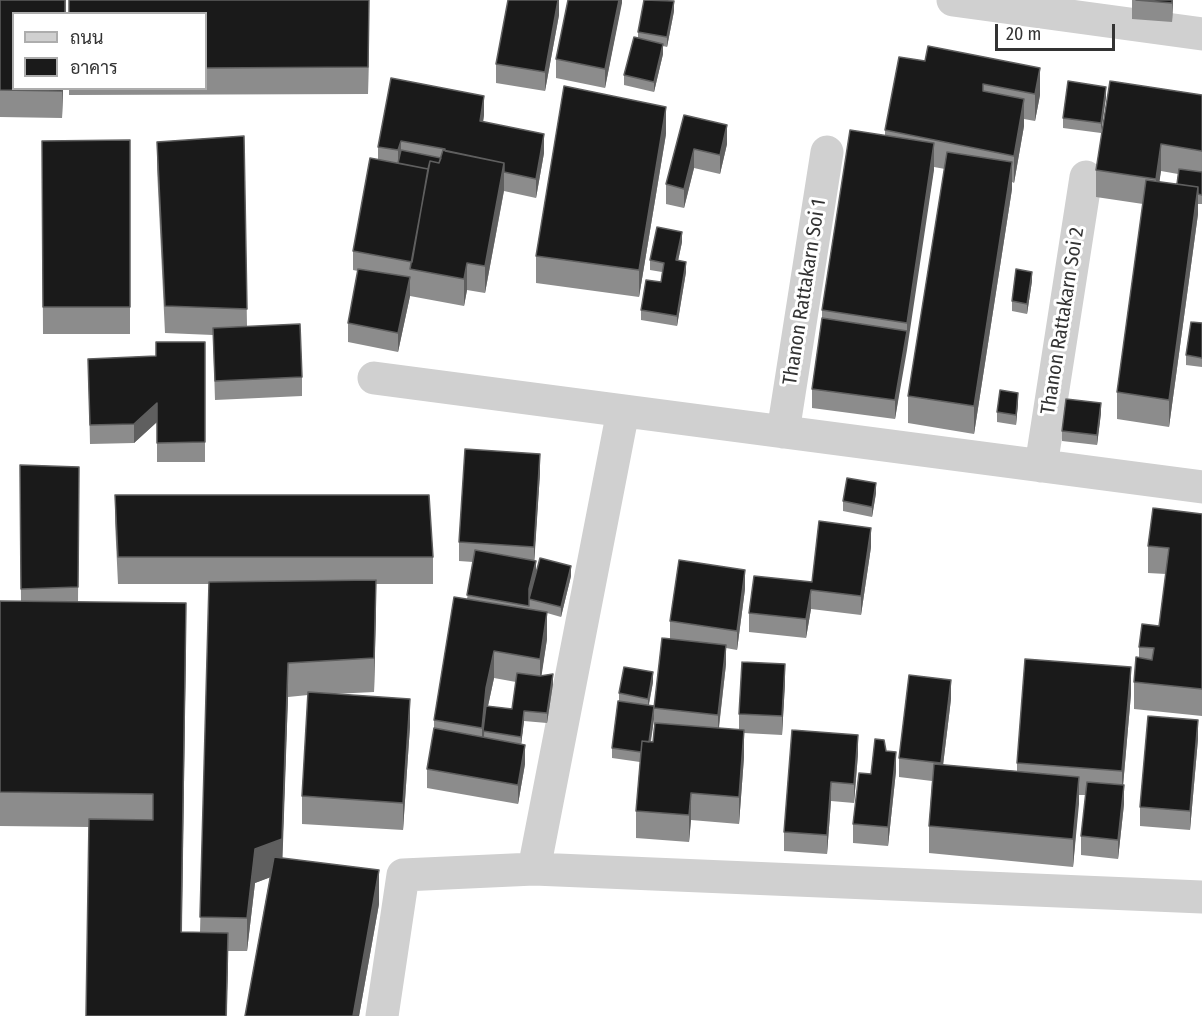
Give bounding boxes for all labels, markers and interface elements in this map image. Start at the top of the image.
legend [12,12,207,90]
scale bar [998,12,1118,50]
text: 20 m [1006,23,1041,45]
text: ถนน [70,27,103,49]
text: อาคาร [70,57,118,79]
street label: Thanon Rattakarn Soi 1 [778,197,832,387]
street label: Thanon Rattakarn Soi 2 [1036,226,1090,416]

